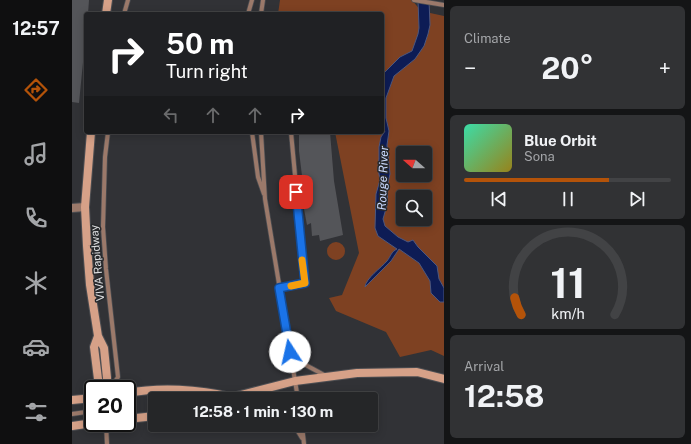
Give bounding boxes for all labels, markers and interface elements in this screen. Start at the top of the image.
text: 12:57 [12,18,60,39]
text: 50 m [166,27,234,60]
icon: right [100,28,152,80]
text: Climate [464,31,511,46]
text: 20° [541,50,594,86]
text: − [464,55,476,81]
text: + [659,55,671,81]
text: Turn right [166,61,248,82]
icon: directions [22,76,50,104]
icon: left [160,104,182,126]
icon: ahead [202,104,224,126]
icon: ahead [244,104,266,126]
icon: right [286,104,308,126]
text: Blue Orbit [524,132,597,149]
icon: music [22,140,50,168]
water label: Rouge River [375,145,391,211]
north arrow [396,146,432,182]
map controls [396,146,432,226]
text: Sona [524,149,555,164]
pin [279,175,313,209]
icon: arrive [285,181,307,203]
icon: previous [488,188,510,210]
icon: pause [557,188,579,210]
icon: next [626,188,648,210]
button: search [396,190,432,226]
icon: phone [22,204,50,232]
street label: VIVA Rapidway [88,224,106,302]
text: 11 [550,257,585,306]
icon: climate [22,269,50,297]
text: km/h [551,304,584,321]
position arrow [269,331,311,373]
icon: car [22,333,50,361]
text: Arrival [464,359,504,374]
text: 12:58 [464,378,544,414]
speed limit sign: 20 [84,380,136,432]
icon: filters [22,398,50,426]
text: 12:58 · 1 min · 130 m [193,403,333,420]

